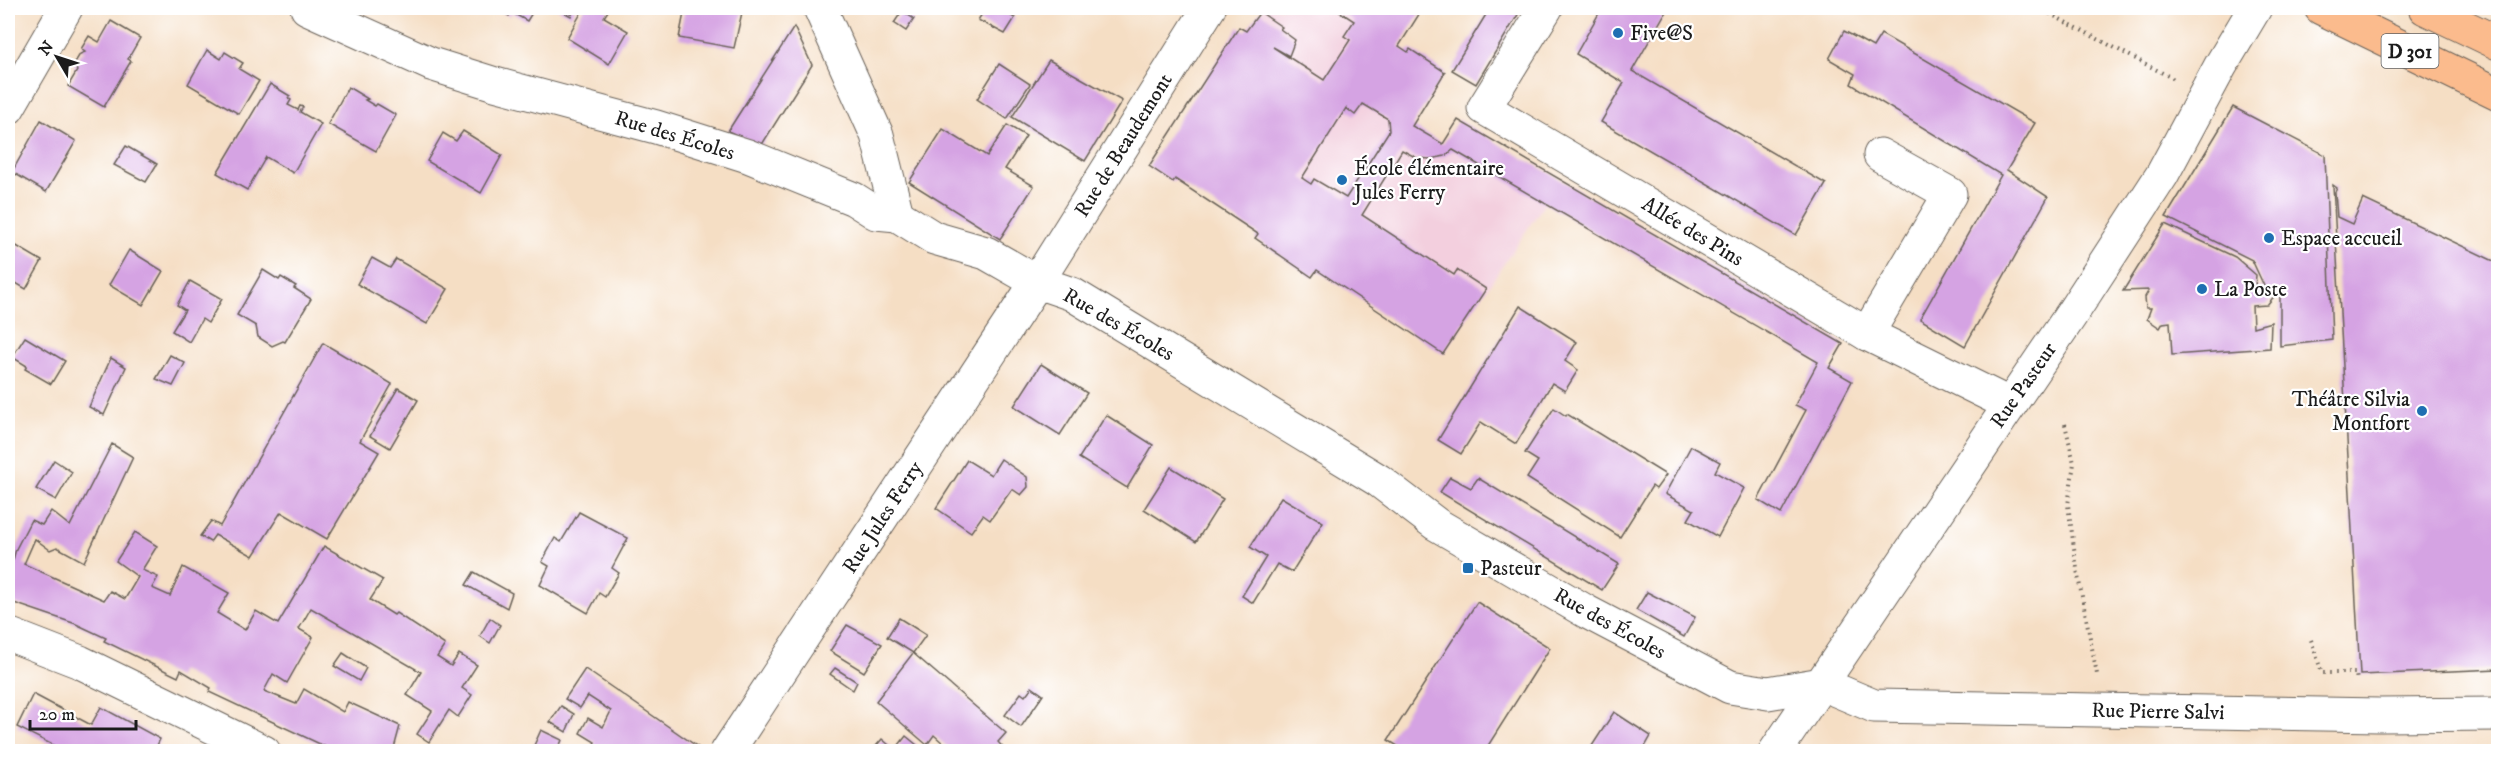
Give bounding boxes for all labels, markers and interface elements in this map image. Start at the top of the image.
place label: Five@S [1630,21,1693,47]
marker: Five@S [1611,26,1625,40]
north arrow [27,27,87,87]
road number: D 301 [2382,34,2438,68]
text: N [34,37,58,60]
street label: Rue de Beaudemont [1069,69,1179,222]
street label: Rue des Écoles [612,104,738,167]
place label: École élémentaire Jules Ferry [1352,155,1504,206]
marker: École élémentaire Jules Ferry [1335,173,1349,187]
street label: Allée des Pins [1637,191,1748,272]
place label: Espace accueil [2281,226,2403,252]
marker: Espace accueil [2262,231,2276,245]
place label: La Poste [2214,277,2287,303]
street label: Rue des Écoles [1058,282,1179,367]
marker: La Poste [2195,282,2209,296]
street label: Rue Pasteur [1985,337,2063,434]
place label: Théâtre Silvia Montfort [2292,387,2410,437]
marker: Théâtre Silvia Montfort [2415,404,2429,418]
street label: Rue Jules Ferry [837,456,929,579]
place label: Pasteur [1480,556,1542,582]
marker: Pasteur [1461,561,1475,575]
street label: Rue des Écoles [1549,582,1671,665]
scale bar [30,693,136,731]
street label: Rue Pierre Salvi [2091,698,2225,726]
text: 20 m [39,704,75,726]

